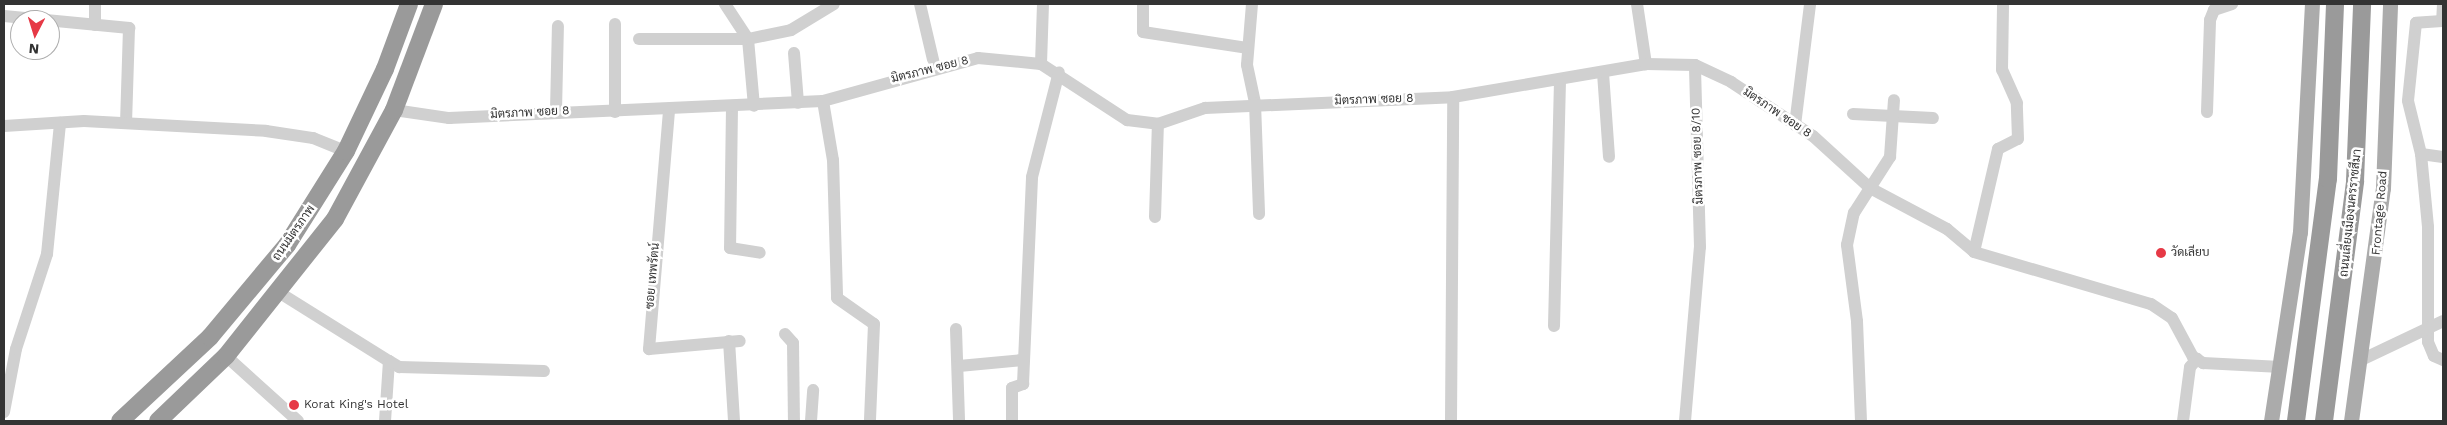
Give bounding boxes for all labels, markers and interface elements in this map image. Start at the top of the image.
north arrow [10,10,60,60]
text: N [28,41,40,57]
street label: มิตรภาพ ซอย 8 [890,53,970,87]
street label: มิตรภาพ ซอย 8 [1740,85,1814,141]
street label: มิตรภาพ ซอย 8 [1334,91,1414,109]
street label: มิตรภาพ ซอย 8 [490,104,570,122]
street label: มิตรภาพ ซอย 8/10 [1689,107,1707,205]
street label: ถนนเลี่ยงเมืองนครราชสีมา [2337,148,2365,278]
street label: Frontage Road [2369,170,2391,256]
street label: ถนนมิตรภาพ [270,202,318,264]
street label: ซอย เทพรัตน์ [643,242,663,310]
place label: วัดเลียบ [2171,246,2210,260]
marker: วัดเลียบ [2155,247,2167,259]
place label: Korat King's Hotel [304,398,408,412]
marker: Korat King's Hotel [288,399,300,411]

